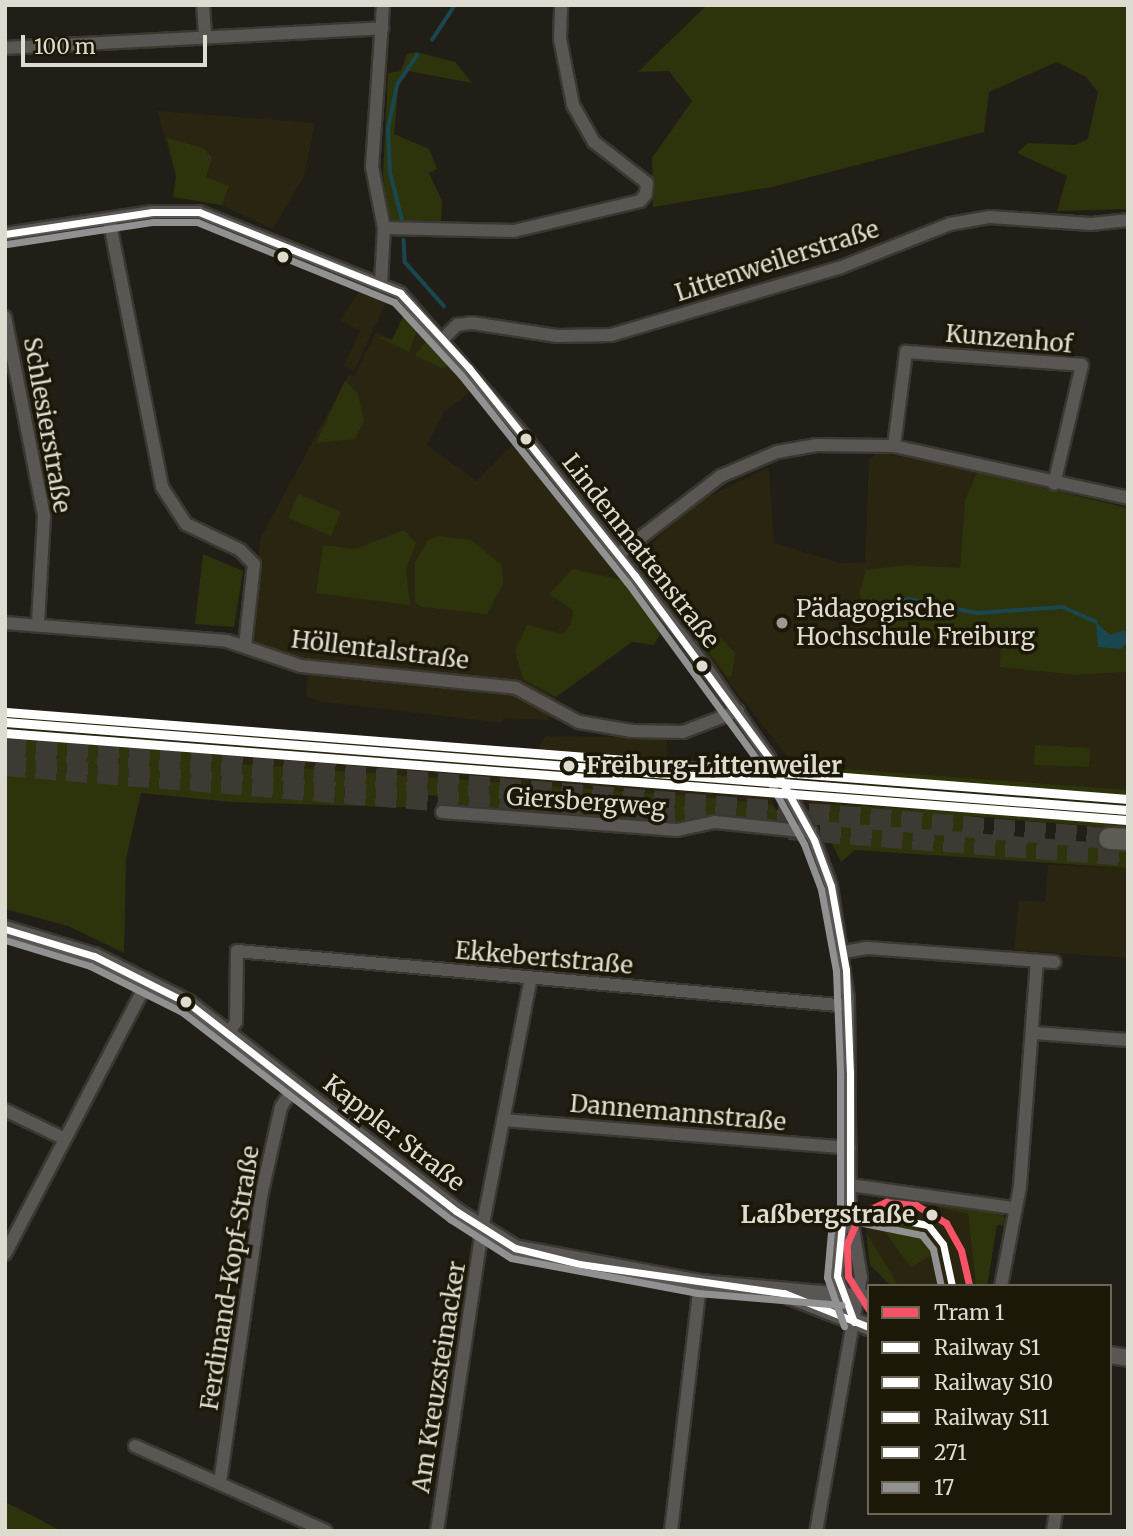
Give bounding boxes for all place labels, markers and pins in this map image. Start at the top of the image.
unlabelled marker [276,250,290,264]
unlabelled marker [519,432,533,446]
place label: Pädagogische Hochschule Freiburg [796,595,1035,651]
marker: Pädagogische Hochschule Freiburg [774,615,790,631]
unlabelled marker [695,659,709,673]
place label: Freiburg-Littenweiler [586,752,842,780]
marker: Freiburg-Littenweiler [558,755,580,777]
unlabelled marker [179,995,193,1009]
place label: Laßbergstraße [740,1201,915,1229]
marker: Laßbergstraße [921,1204,943,1226]

